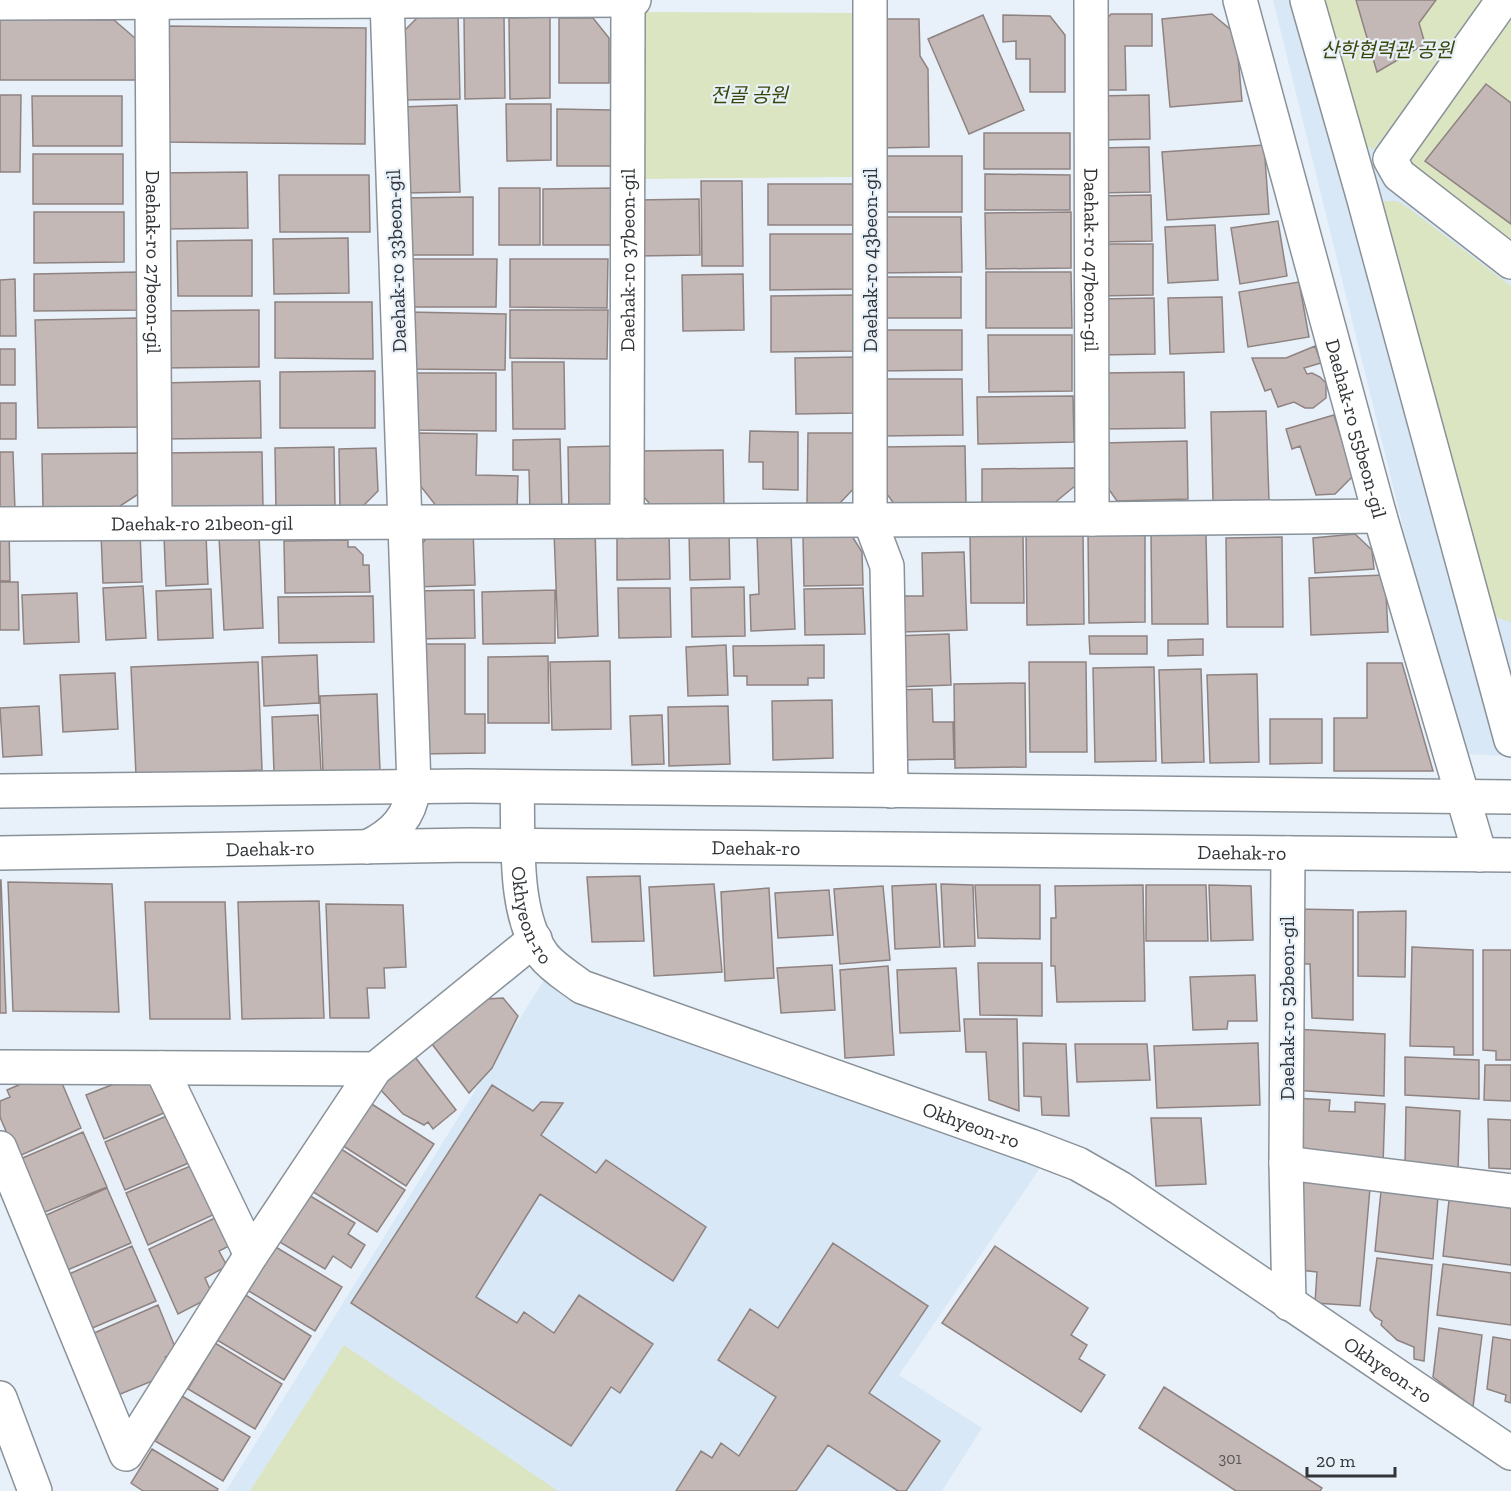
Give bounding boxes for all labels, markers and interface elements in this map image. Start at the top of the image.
park label: 산학협력관 공원 [1320,38,1455,62]
park label: 전골 공원 [710,83,790,107]
street label: Daehak-ro 37beon-gil [615,168,640,352]
street label: Daehak-ro 43beon-gil [858,168,882,352]
street label: Daehak-ro 47beon-gil [1079,168,1104,352]
street label: Daehak-ro 33beon-gil [381,169,411,353]
street label: Daehak-ro 27beon-gil [141,170,166,354]
street label: Daehak-ro 55beon-gil [1321,336,1392,521]
street label: Daehak-ro 21beon-gil [111,511,293,535]
street label: Daehak-ro [711,835,800,860]
street label: Daehak-ro [225,836,315,861]
street label: Daehak-ro [1197,840,1286,865]
street label: Okhyeon-ro [507,865,557,969]
street label: Daehak-ro 52beon-gil [1275,916,1299,1100]
street label: Okhyeon-ro [919,1097,1023,1153]
street label: Okhyeon-ro [1339,1331,1437,1408]
scale bar [1307,1440,1396,1478]
house number: 301 [1218,1449,1242,1468]
text: 20 m [1316,1450,1356,1472]

